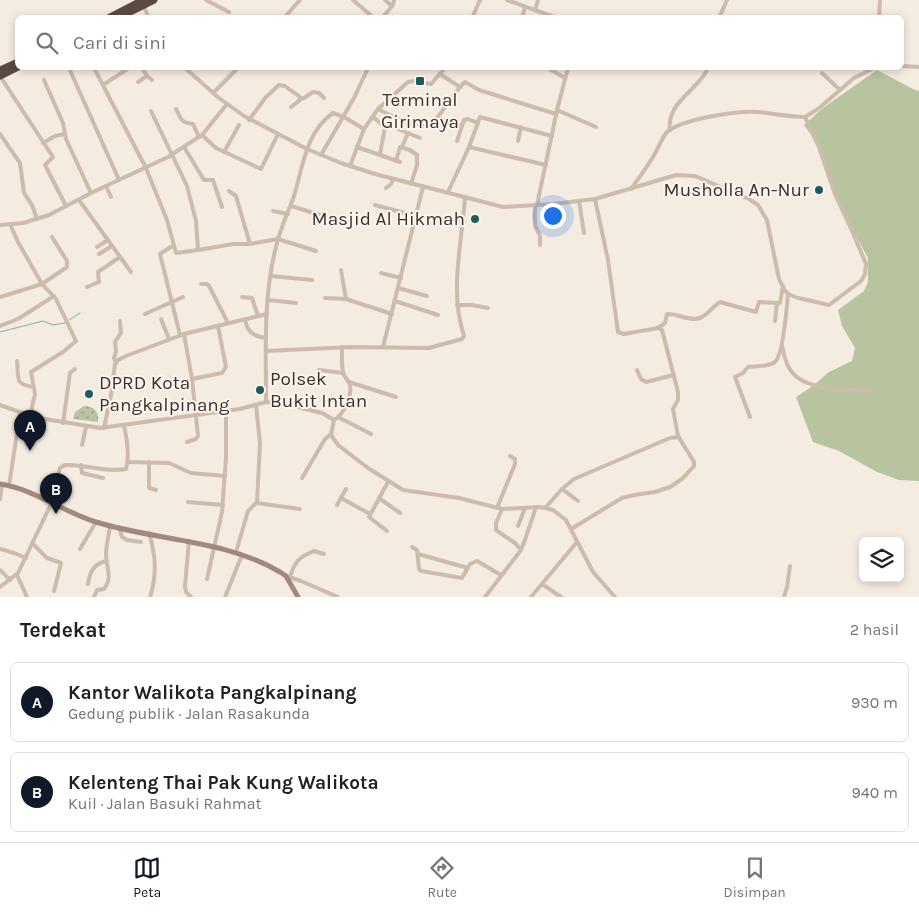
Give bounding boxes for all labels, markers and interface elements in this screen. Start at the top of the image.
search box [15,15,904,70]
icon: search [33,29,61,57]
text: Cari di sini [73,32,166,54]
marker: Terminal Girimaya [414,75,426,87]
place label: Terminal Girimaya [381,89,459,133]
place label: Musholla An-Nur [664,179,809,201]
marker: Musholla An-Nur [813,184,825,196]
your location [540,203,566,229]
place label: Masjid Al Hikmah [312,208,465,230]
marker: Masjid Al Hikmah [469,213,481,225]
place label: Polsek Bukit Intan [270,368,367,412]
place label: DPRD Kota Pangkalpinang [99,372,230,416]
marker: Polsek Bukit Intan [254,384,266,396]
marker: DPRD Kota Pangkalpinang [83,388,95,400]
pin: A [14,410,46,451]
pin: B [40,473,72,514]
map controls [859,537,904,582]
button: layers [859,537,904,582]
text: Terdekat [20,618,106,642]
text: 2 hasil [850,620,899,639]
text: Kantor Walikota Pangkalpinang [68,682,357,704]
text: A [32,693,42,712]
text: 930 m [851,693,898,712]
text: Gedung publik · Jalan Rasakunda [68,704,310,723]
text: Kelenteng Thai Pak Kung Walikota [68,772,379,794]
text: B [32,783,42,802]
text: 940 m [852,783,898,802]
text: Kuil · Jalan Basuki Rahmat [68,794,262,813]
tab: Peta [133,854,161,901]
tab: Rute [428,854,457,901]
tab: Disimpan [723,854,786,901]

